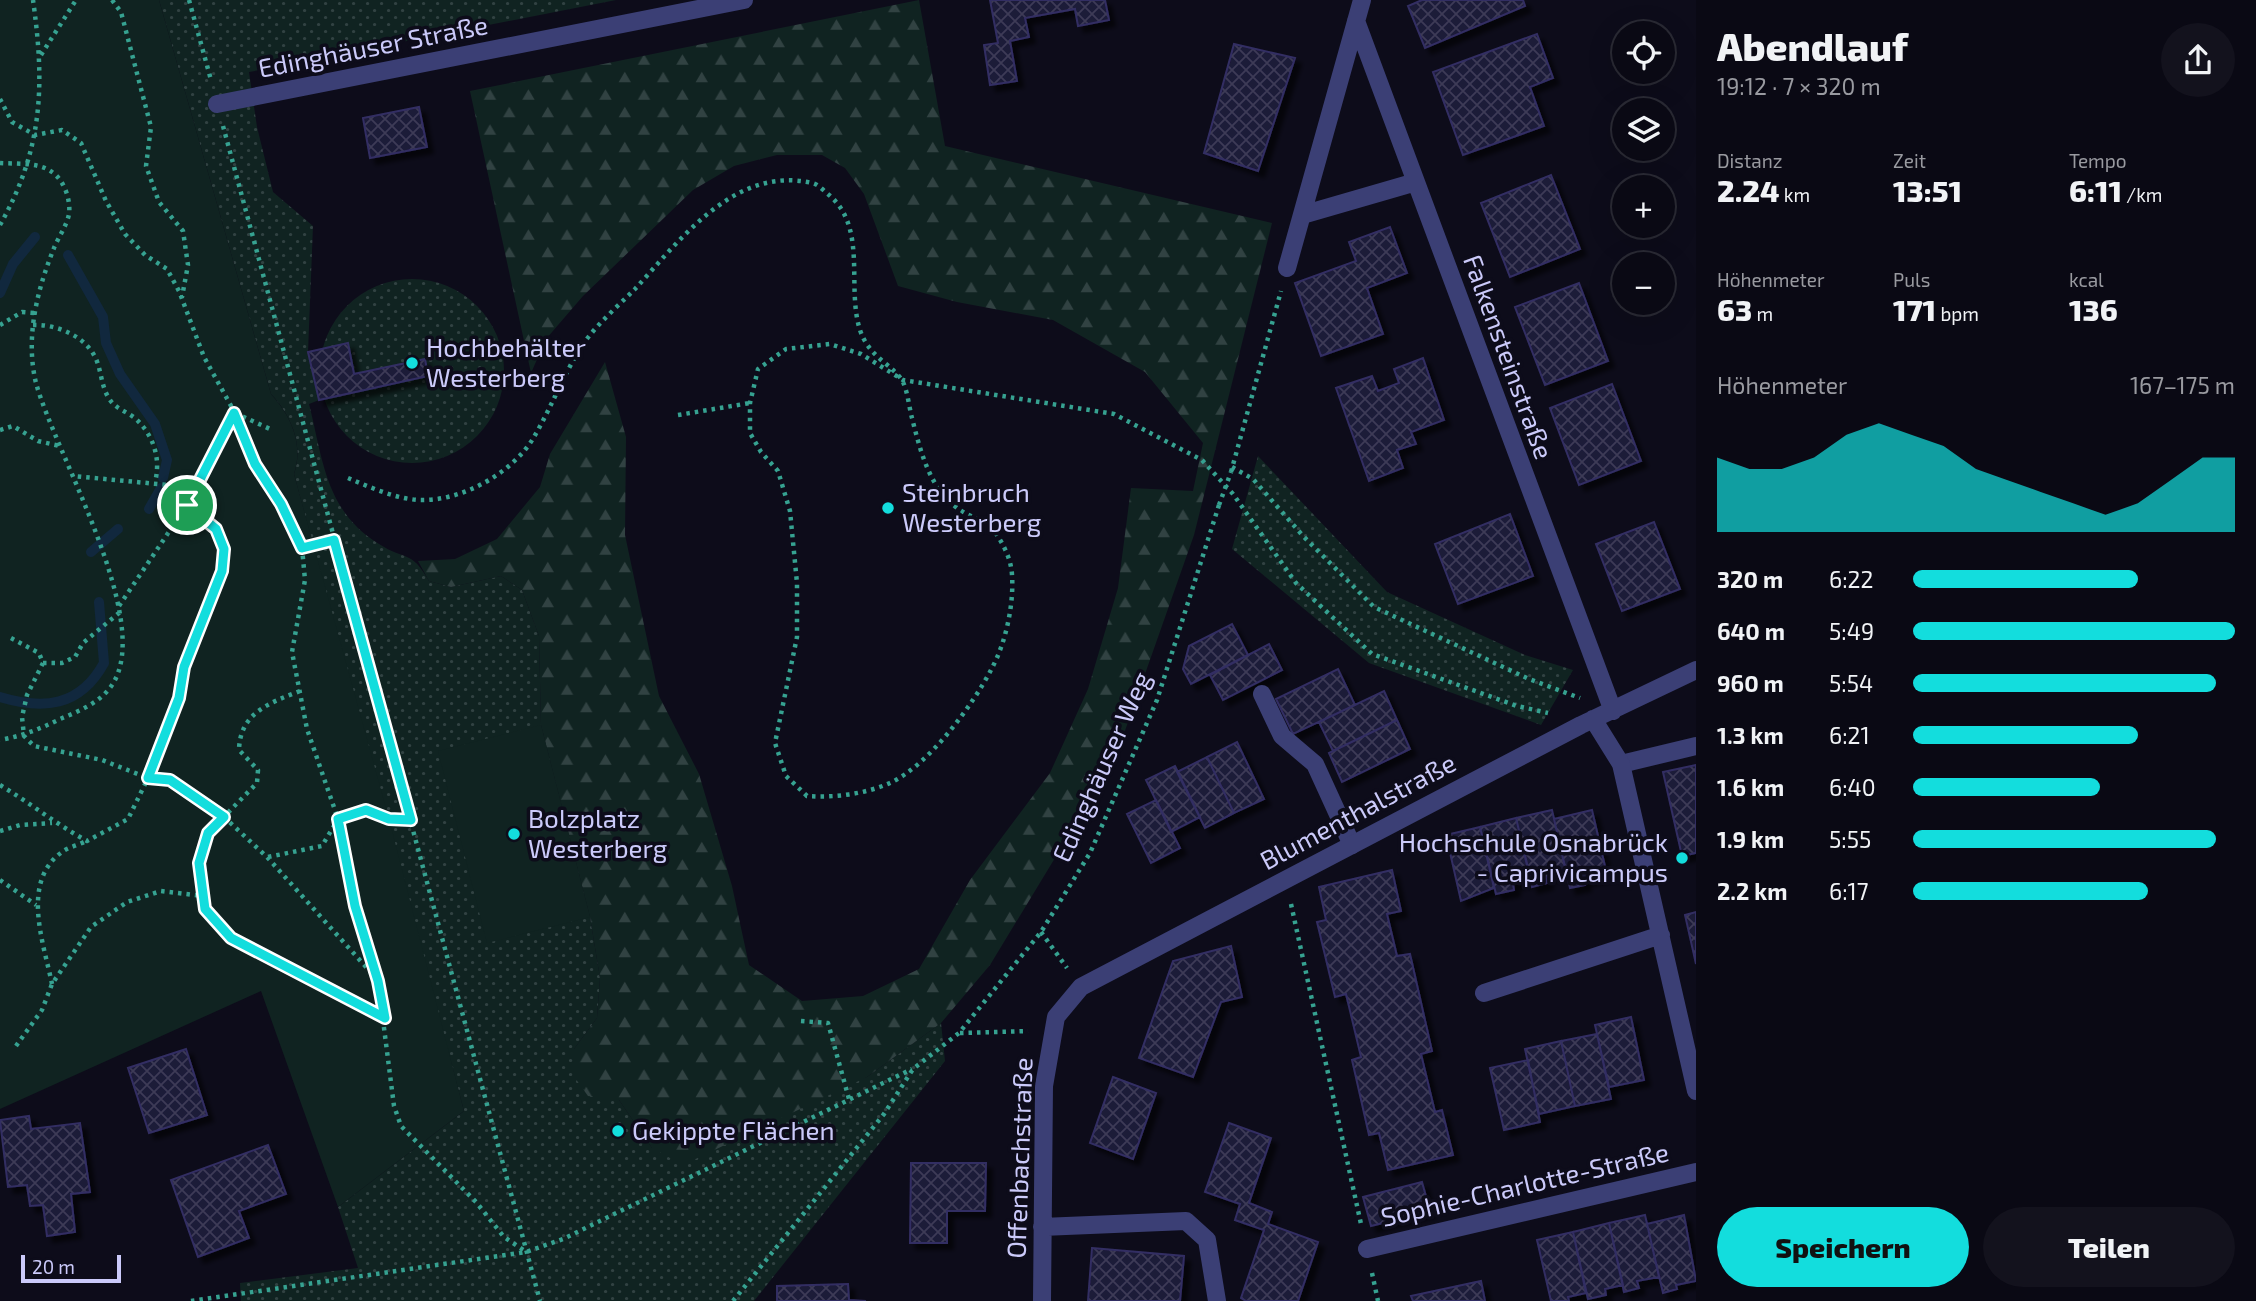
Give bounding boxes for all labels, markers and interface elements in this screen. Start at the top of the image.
street label: Edinghäuser Straße [255,8,490,83]
map controls [1612,21,1675,315]
button: locate [1612,21,1675,84]
text: Abendlauf [1717,23,1908,69]
button: share [2161,23,2235,97]
text: 19:12 · 7 × 320 m [1717,72,1881,100]
button: layers [1612,98,1675,161]
text: Distanz [1717,149,1782,172]
text: Zeit [1893,149,1926,172]
text: Tempo [2069,149,2127,172]
text: 2.24 [1717,172,1780,208]
text: 13:51 [1893,172,1962,208]
text: 6:11 [2069,172,2122,208]
button: + [1612,175,1675,238]
text: km [1780,183,1810,206]
text: /km [2122,183,2163,206]
street label: Falkensteinstraße [1458,250,1561,463]
button: − [1612,252,1675,315]
text: Höhenmeter [1717,268,1825,291]
text: Puls [1893,268,1930,291]
text: kcal [2069,268,2104,291]
text: 63 [1717,291,1752,327]
text: 171 [1893,291,1936,327]
text: 136 [2069,291,2118,327]
text: m [1752,302,1773,325]
text: bpm [1936,302,1979,325]
place label: Hochbehälter Westerberg [426,331,586,392]
marker: Hochbehälter Westerberg [404,355,420,371]
text: Höhenmeter [1717,371,1847,399]
text: 167–175 m [2130,371,2235,399]
pin [157,475,217,535]
place label: Steinbruch Westerberg [902,476,1041,537]
icon: arrive [168,486,206,524]
marker: Steinbruch Westerberg [880,500,896,516]
text: 320 m [1717,565,1783,593]
text: 6:22 [1829,565,1873,593]
text: 640 m [1717,617,1785,645]
text: 5:49 [1829,617,1874,645]
street label: Edinghäuser Weg [1045,666,1156,866]
text: 960 m [1717,669,1784,697]
text: 5:54 [1829,669,1873,697]
text: 1.3 km [1717,721,1784,749]
text: 6:21 [1829,721,1870,749]
street label: Blumenthalstraße [1254,746,1460,875]
text: 1.6 km [1717,773,1784,801]
text: 6:40 [1829,773,1876,801]
place label: Bolzplatz Westerberg [528,802,667,863]
text: 1.9 km [1717,825,1784,853]
text: 5:55 [1829,825,1871,853]
marker: Bolzplatz Westerberg [506,826,522,842]
place label: Hochschule Osnabrück - Caprivicampus [1399,826,1668,887]
marker: Hochschule Osnabrück - Caprivicampus [1674,850,1690,866]
text: 2.2 km [1717,877,1787,905]
text: 6:17 [1829,877,1869,905]
street label: Offenbachstraße [1000,1057,1037,1259]
place label: Gekippte Flächen [632,1114,835,1145]
marker: Gekippte Flächen [610,1123,626,1139]
street label: Sophie-Charlotte-Straße [1378,1135,1672,1232]
button: Speichern [1717,1207,1969,1287]
button: Teilen [1983,1207,2235,1287]
scale bar [21,1252,121,1284]
text: 20 m [32,1255,75,1278]

